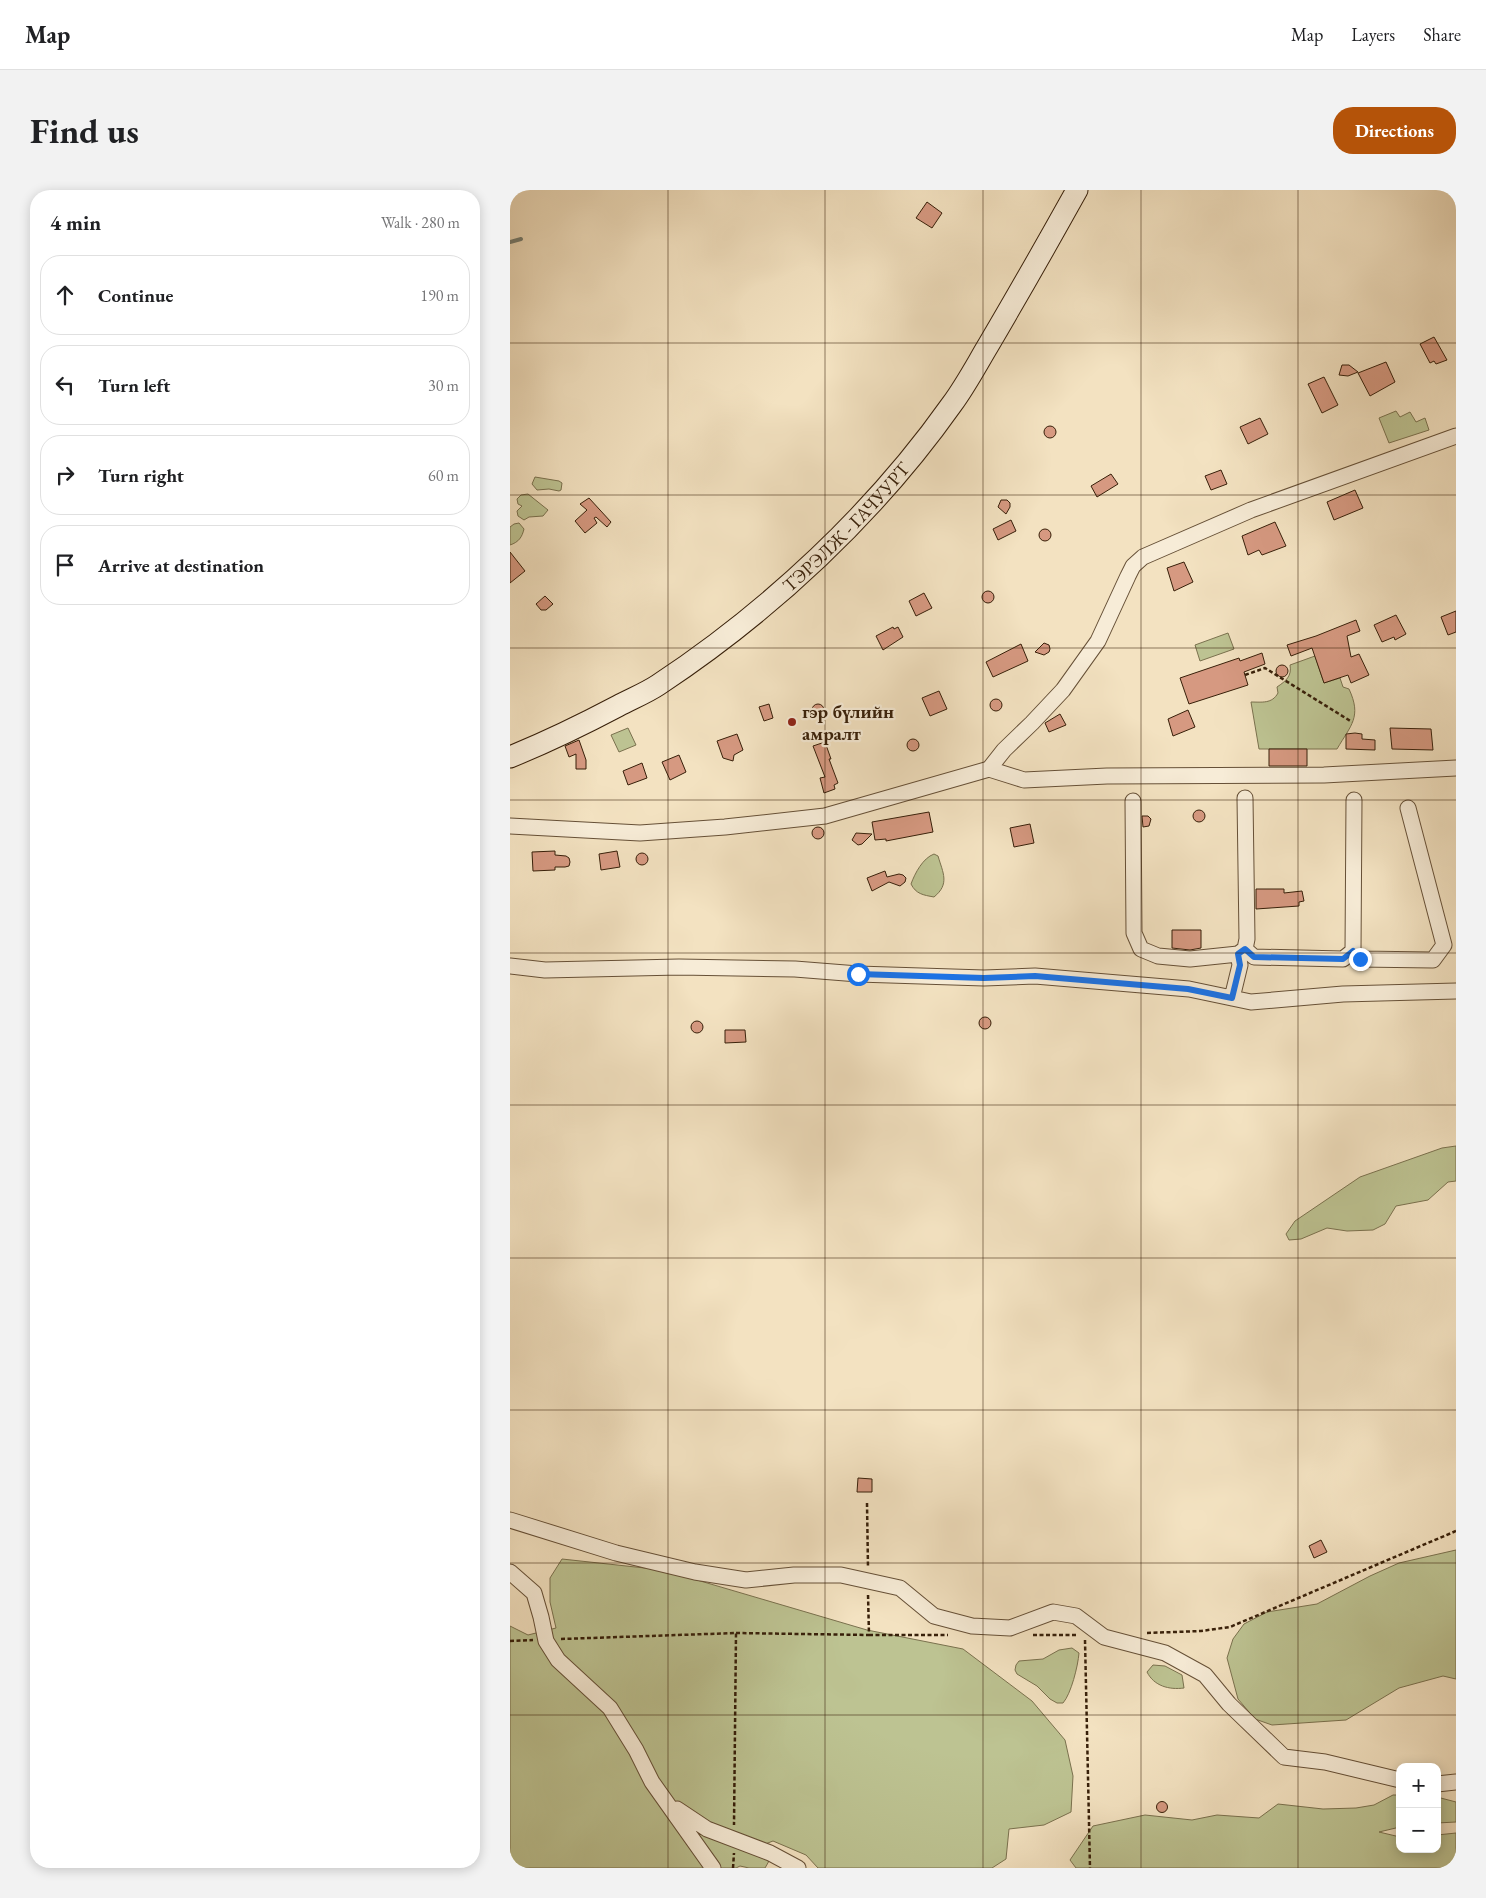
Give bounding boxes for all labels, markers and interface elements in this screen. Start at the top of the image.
text: Map [25,19,70,50]
text: Map [1291,23,1323,46]
text: Layers [1351,23,1395,46]
text: Share [1423,23,1461,46]
button: Directions [1333,107,1456,154]
text: Find us [30,108,139,153]
text: 4 min [50,209,101,236]
text: Walk · 280 m [381,212,460,233]
icon: ahead [51,281,79,309]
text: Continue [98,283,173,308]
text: 190 m [420,285,459,306]
icon: left [51,371,79,399]
text: Turn left [98,373,170,398]
text: 30 m [428,375,459,396]
street label: ТЭРЭЛЖ - ГАЧУУРТ [777,457,916,598]
icon: right [51,461,79,489]
text: Turn right [98,463,184,488]
text: 60 m [428,465,459,486]
icon: arrive [51,551,79,579]
text: Arrive at destination [98,553,264,578]
place label: гэр бүлийн амралт [802,699,894,746]
marker: гэр бүлийн амралт [786,716,798,728]
route end [1349,948,1372,971]
route start [847,963,870,986]
map controls [1396,1763,1441,1853]
button: + [1396,1763,1441,1808]
button: − [1396,1808,1441,1853]

